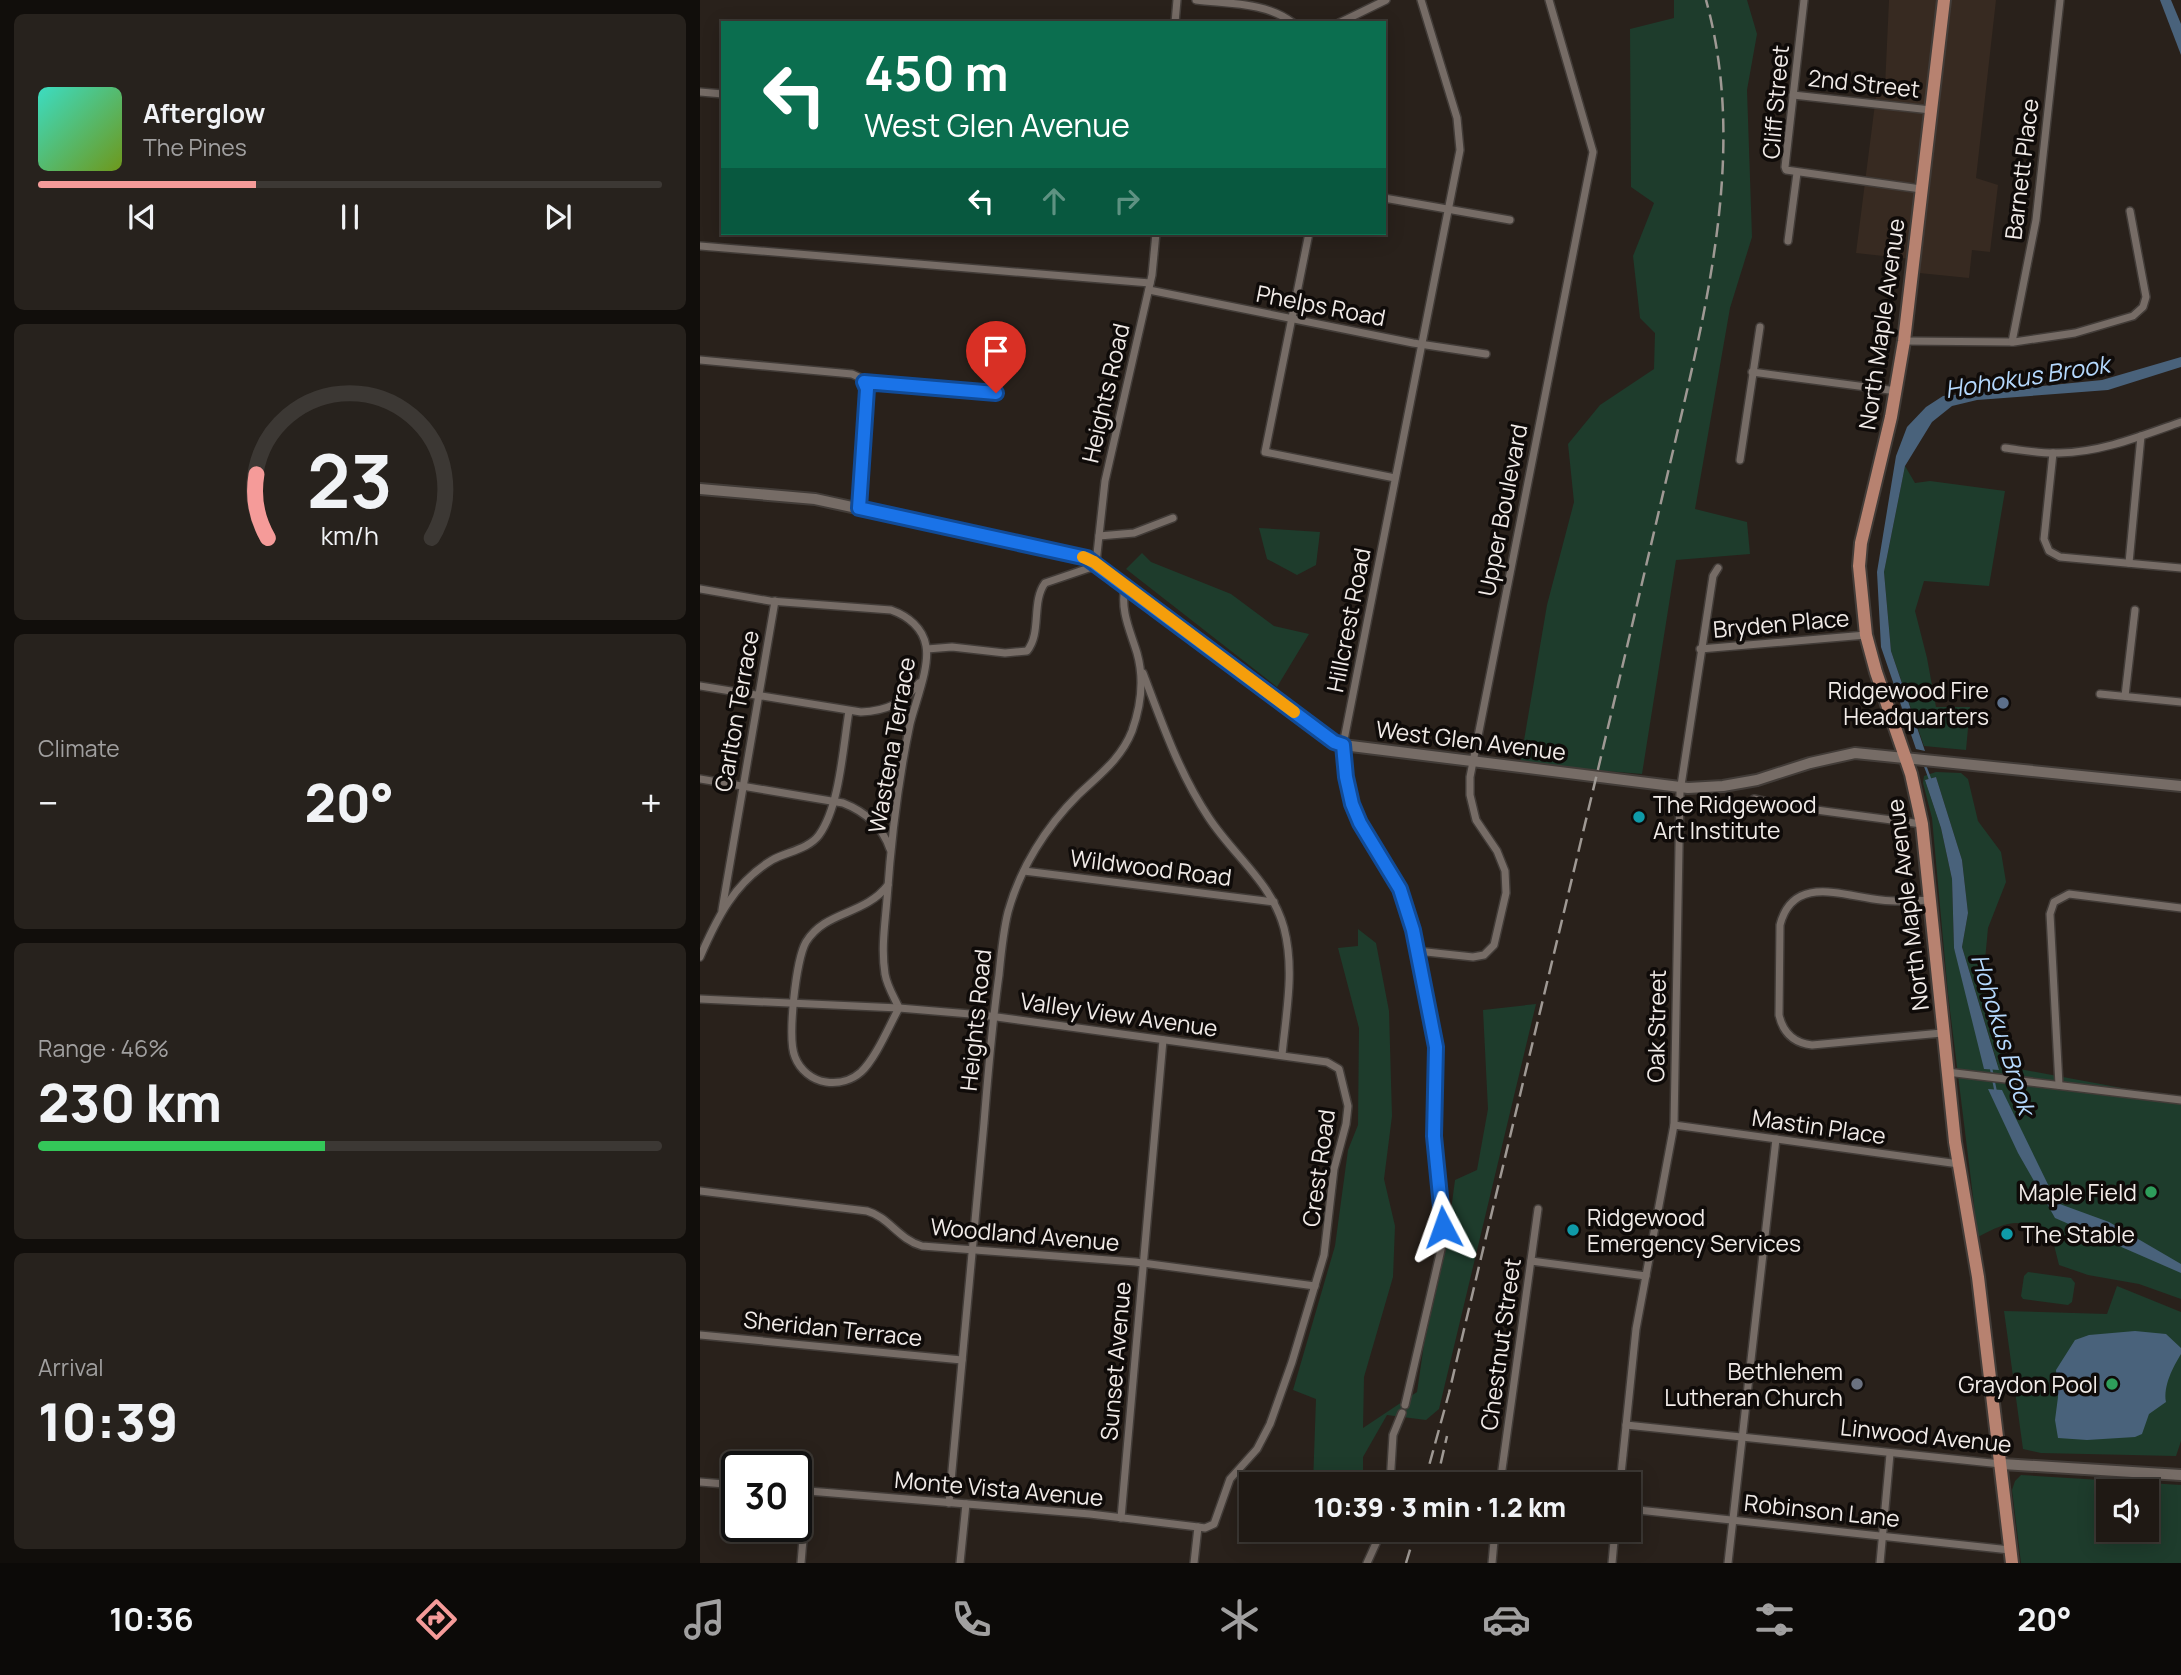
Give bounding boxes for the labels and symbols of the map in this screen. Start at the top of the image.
street label: Cliff Street [1754,44,1796,160]
street label: 2nd Street [1806,61,1922,105]
street label: Barnett Place [1996,97,2046,241]
street label: North Maple Avenue [1850,216,1912,432]
street label: Phelps Road [1254,277,1388,333]
street label: Heights Road [1073,320,1137,466]
pin [966,321,1026,393]
water label: Hohokus Brook [1942,346,2115,405]
street label: Upper Boulevard [1470,421,1534,599]
street label: Hillcrest Road [1318,545,1378,695]
street label: Bryden Place [1711,601,1851,645]
street label: Carlton Terrace [706,628,766,794]
street label: Wastena Terrace [860,654,922,836]
place label: Ridgewood Fire Headquarters [1828,674,1989,732]
marker: Ridgewood Fire Headquarters [1995,695,2011,711]
street label: West Glen Avenue [1374,712,1568,768]
place label: The Ridgewood Art Institute [1653,788,1817,846]
street label: North Maple Avenue [1878,797,1936,1013]
marker: The Ridgewood Art Institute [1631,809,1647,825]
street label: Wildwood Road [1068,841,1234,893]
street label: Heights Road [952,948,998,1092]
water label: Hohokus Brook [1964,950,2045,1121]
street label: Oak Street [1639,969,1673,1083]
street label: Valley View Avenue [1018,984,1220,1044]
street label: Mastin Place [1750,1101,1888,1151]
street label: Crest Road [1294,1107,1342,1229]
place label: Maple Field [2018,1176,2137,1208]
marker: Maple Field [2143,1184,2159,1200]
position arrow [1406,1190,1480,1264]
place label: Ridgewood Emergency Services [1587,1201,1801,1259]
street label: Woodland Avenue [929,1210,1121,1258]
place label: The Stable [2021,1218,2135,1250]
marker: Ridgewood Emergency Services [1565,1222,1581,1238]
marker: The Stable [1999,1226,2015,1242]
street label: Chestnut Street [1472,1256,1528,1432]
street label: Sunset Avenue [1092,1280,1138,1442]
street label: Sheridan Terrace [742,1303,924,1353]
place label: Bethlehem Lutheran Church [1664,1355,1843,1413]
place label: Graydon Pool [1958,1368,2098,1400]
marker: Bethlehem Lutheran Church [1849,1376,1865,1392]
marker: Graydon Pool [2104,1376,2120,1392]
street label: Linwood Avenue [1839,1410,2013,1460]
speed limit sign: 30 [721,1451,812,1542]
street label: Monte Vista Avenue [893,1463,1105,1513]
street label: Robinson Lane [1743,1486,1901,1534]

